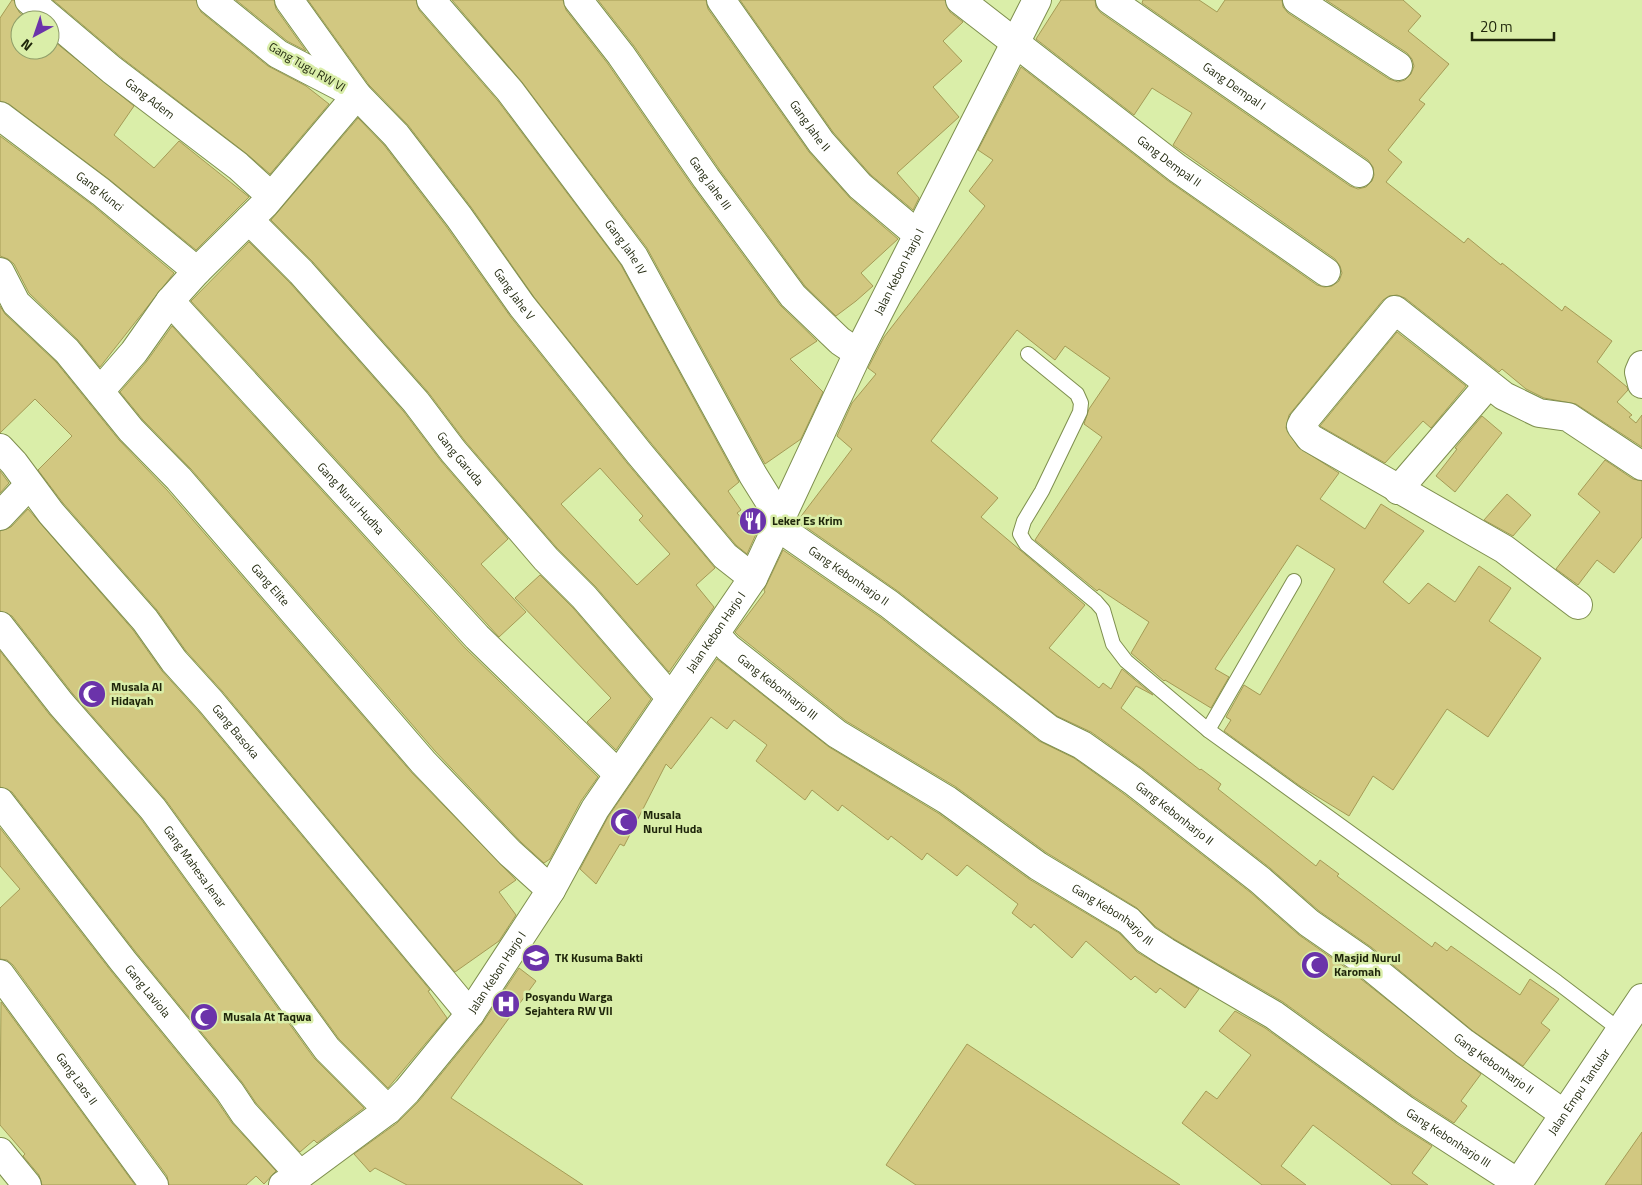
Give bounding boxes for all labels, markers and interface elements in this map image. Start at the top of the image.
north arrow [10,10,60,60]
scale bar [1472,10,1554,42]
text: 20 m [1480,15,1513,38]
text: N [16,34,37,57]
street label: Gang Tugu RW VI [265,37,349,96]
street label: Gang Dempal I [1199,57,1270,114]
street label: Gang Adem [121,73,179,124]
street label: Gang Jahe II [785,96,835,155]
street label: Gang Dempal II [1133,130,1205,191]
street label: Gang Jahe III [685,152,736,214]
street label: Gang Kunci [72,166,128,216]
street label: Gang Jahe IV [600,215,652,278]
street label: Jalan Kebon Harjo I [869,225,929,318]
street label: Gang Jahe V [489,264,540,324]
street label: Gang Garuda [433,427,489,489]
street label: Gang Nurul Hudha [313,458,389,539]
restaurant icon: Leker Es Krim [738,506,768,536]
place label: Leker Es Krim [772,511,843,530]
street label: Gang Kebonharjo II [805,541,893,610]
street label: Gang Elite [247,559,295,610]
street label: Jalan Kebon Harjo I [681,587,750,676]
street label: Gang Kebonharjo III [733,649,822,724]
place label: Musala Al Hidayah [111,677,162,710]
mosque icon: Musala Al Hidayah [77,679,107,709]
street label: Gang Basoka [208,700,264,763]
street label: Gang Kebonharjo II [1132,776,1218,850]
place label: Musala Nurul Huda [643,805,702,838]
mosque icon: Musala Nurul Huda [609,807,639,837]
street label: Gang Mahesa Jenar [159,821,232,912]
street label: Gang Kebonharjo III [1068,878,1157,950]
street label: Jalan Kebon Harjo I [463,927,531,1017]
school or university icon: TK Kusuma Bakti [521,943,551,973]
place label: TK Kusuma Bakti [555,948,643,967]
place label: Masjid Nurul Karomah [1334,948,1401,981]
mosque icon: Masjid Nurul Karomah [1300,950,1330,980]
street label: Gang Laviola [120,960,176,1022]
place label: Posyandu Warga Sejahtera RW VII [525,987,613,1020]
hospital icon: Posyandu Warga Sejahtera RW VII [491,989,521,1019]
mosque icon: Musala At Taqwa [189,1002,219,1032]
place label: Musala At Taqwa [223,1007,311,1026]
street label: Gang Kebonharjo II [1450,1028,1538,1099]
street label: Jalan Empu Tantular [1543,1044,1615,1139]
street label: Gang Laos II [51,1049,103,1109]
street label: Gang Kebonharjo III [1402,1103,1495,1172]

